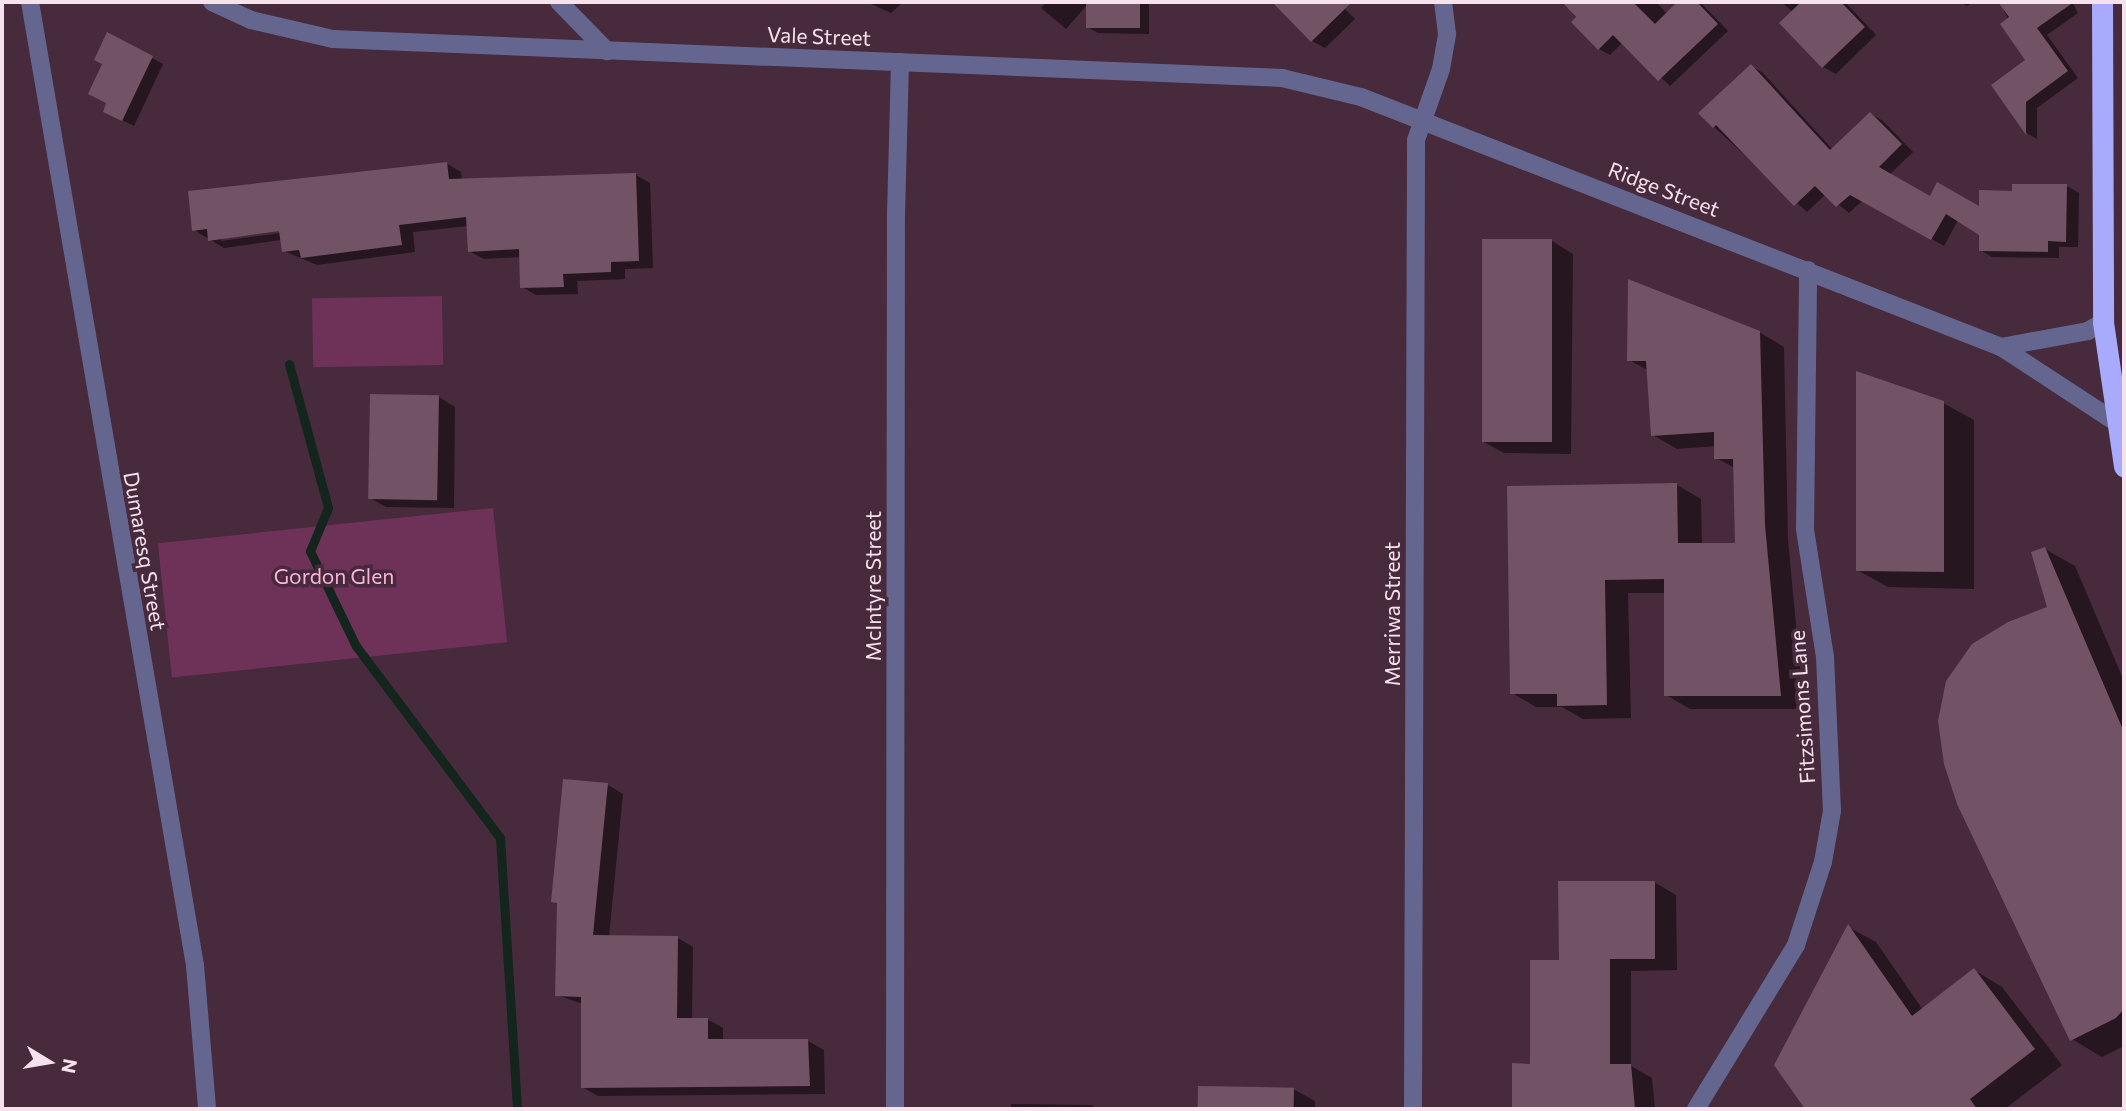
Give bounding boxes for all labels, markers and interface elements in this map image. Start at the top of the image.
street label: Vale Street [767,22,871,50]
street label: Ridge Street [1605,156,1723,222]
street label: Dumaresq Street [119,470,171,632]
street label: McIntyre Street [860,511,886,661]
street label: Merriwa Street [1379,542,1405,686]
park label: Gordon Glen [274,563,394,589]
street label: Fitzsimons Lane [1784,629,1820,785]
north arrow [14,1027,84,1097]
text: N [57,1057,83,1075]

